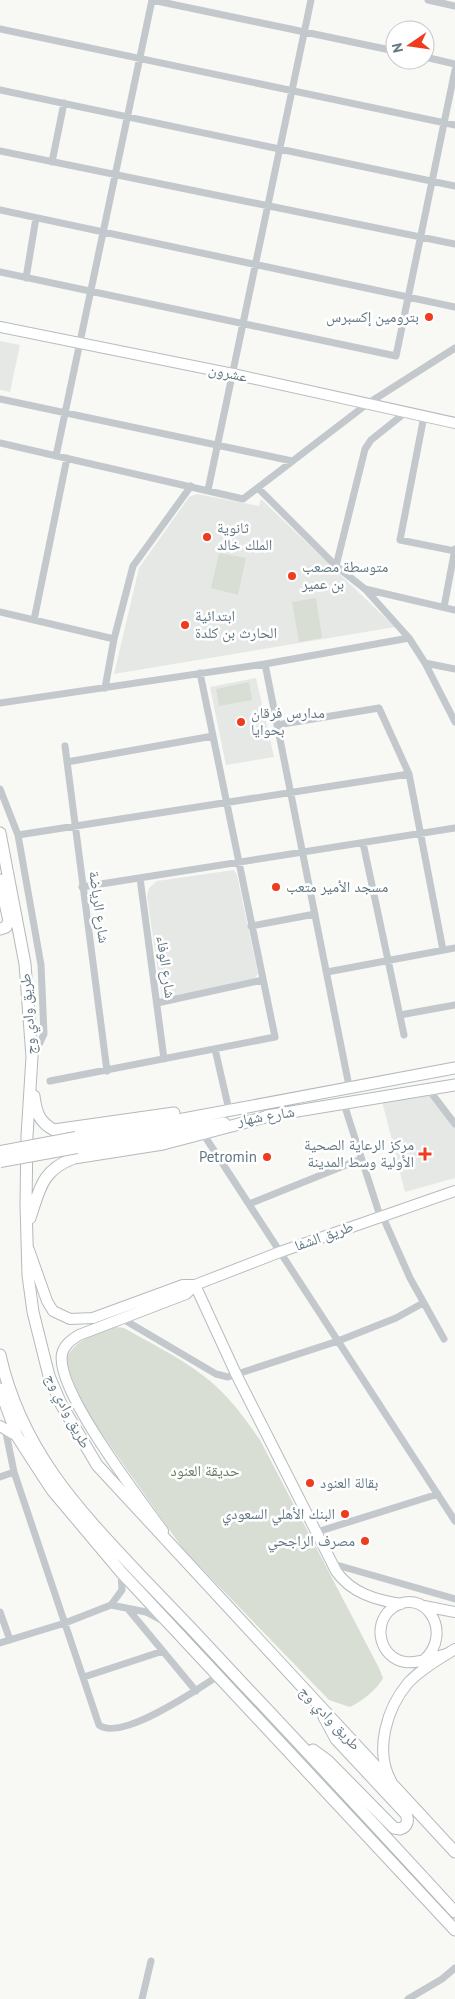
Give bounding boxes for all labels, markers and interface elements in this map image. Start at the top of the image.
north arrow [385,20,435,70]
text: N [388,41,407,54]
place label: بترومين إكسبرس [326,307,419,327]
marker: بترومين إكسبرس [423,311,435,323]
street label: عشرون [207,359,250,387]
place label: ثانوية الملك خالد [217,518,272,554]
marker: ثانوية الملك خالد [201,531,213,543]
place label: متوسطة مصعب بن عمير [301,557,388,594]
marker: متوسطة مصعب بن عمير [286,570,298,582]
place label: ابتدائية الحارث بن كلدة [195,606,277,643]
marker: ابتدائية الحارث بن كلدة [179,619,191,631]
place label: مدارس فرقان بحوايا [251,703,325,739]
marker: مدارس فرقان بحوايا [235,716,247,728]
street label: شارع الرياضة [84,870,114,945]
place label: مسجد الأمير متعب [286,877,388,896]
marker: مسجد الأمير متعب [270,881,282,893]
street label: شارع الوفاء [152,934,180,1000]
street label: طريق وادي وج [15,972,43,1055]
street label: شارع شهار [235,1102,296,1131]
place label: مركز الرعاية الصحية الأولية وسط المدينة [304,1135,414,1171]
place label: Petromin [199,1147,257,1166]
marker: مركز الرعاية الصحية الأولية وسط المدينة [418,1147,432,1161]
marker: Petromin [261,1151,273,1163]
street label: طريق الشفا [292,1216,356,1256]
street label: طريق وادي وج [39,1370,95,1453]
park label: حديقة العنود [171,1461,240,1480]
place label: بقالة العنود [320,1473,378,1492]
marker: بقالة العنود [304,1477,316,1489]
place label: البنك الأهلي السعودي [222,1504,335,1526]
marker: البنك الأهلي السعودي [339,1508,351,1520]
place label: مصرف الراجحي [267,1531,355,1553]
marker: مصرف الراجحي [359,1535,371,1547]
street label: طريق وادي وج [294,1681,365,1756]

